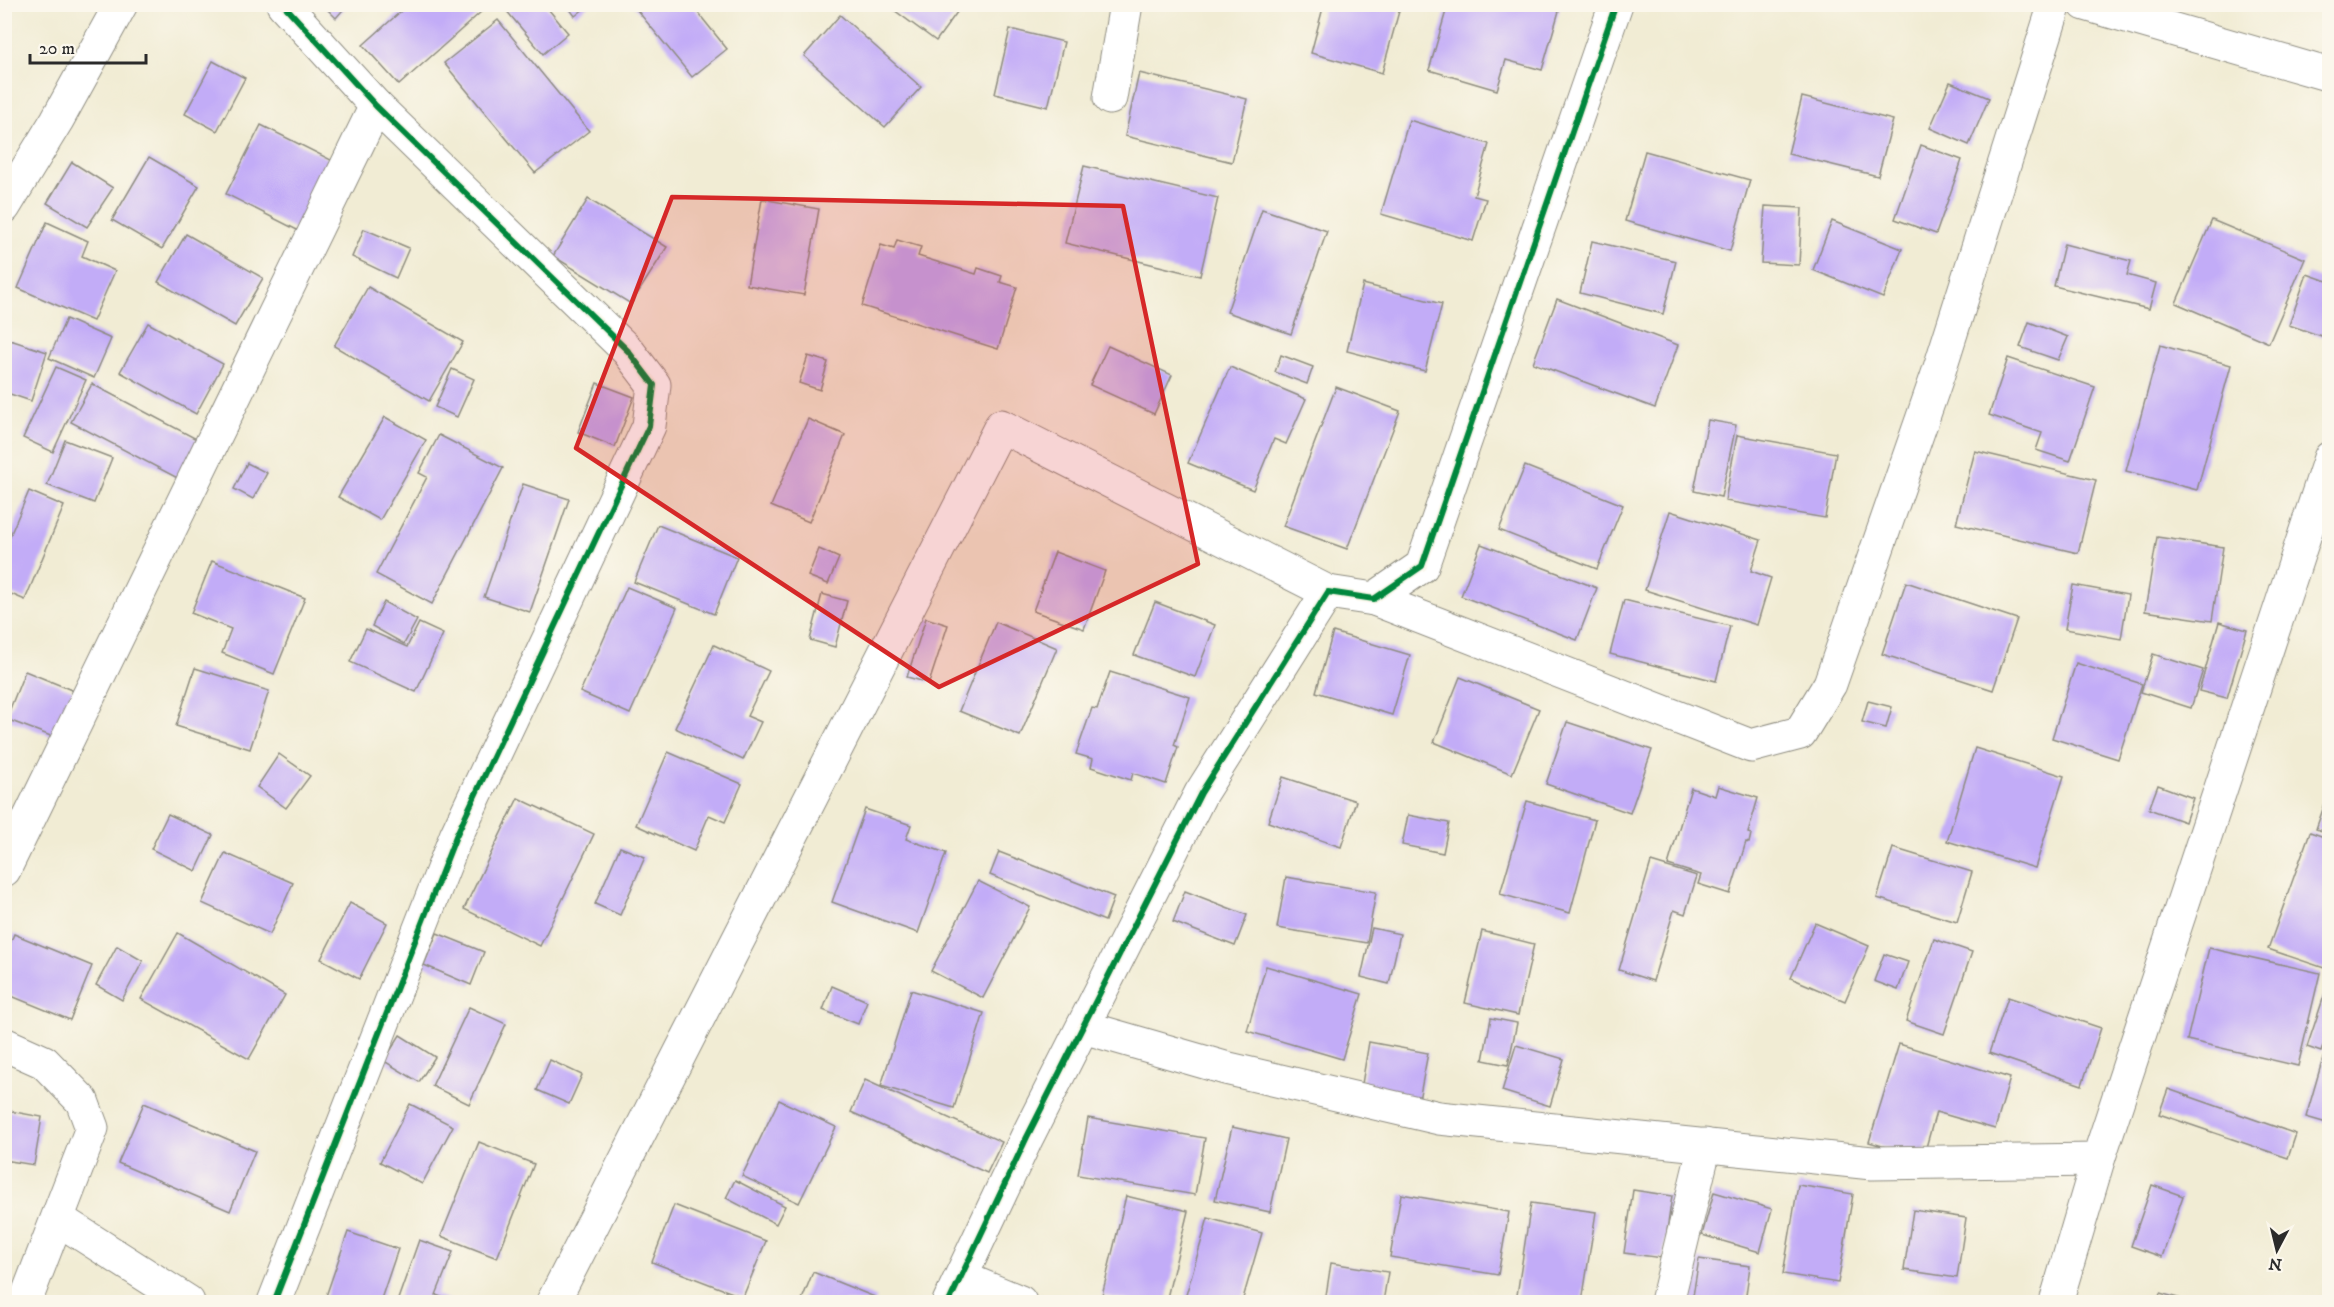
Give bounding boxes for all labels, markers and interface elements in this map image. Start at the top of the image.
scale bar [30,27,146,65]
text: 20 m [39,38,75,60]
north arrow [2247,1220,2307,1280]
text: N [2268,1253,2283,1275]

